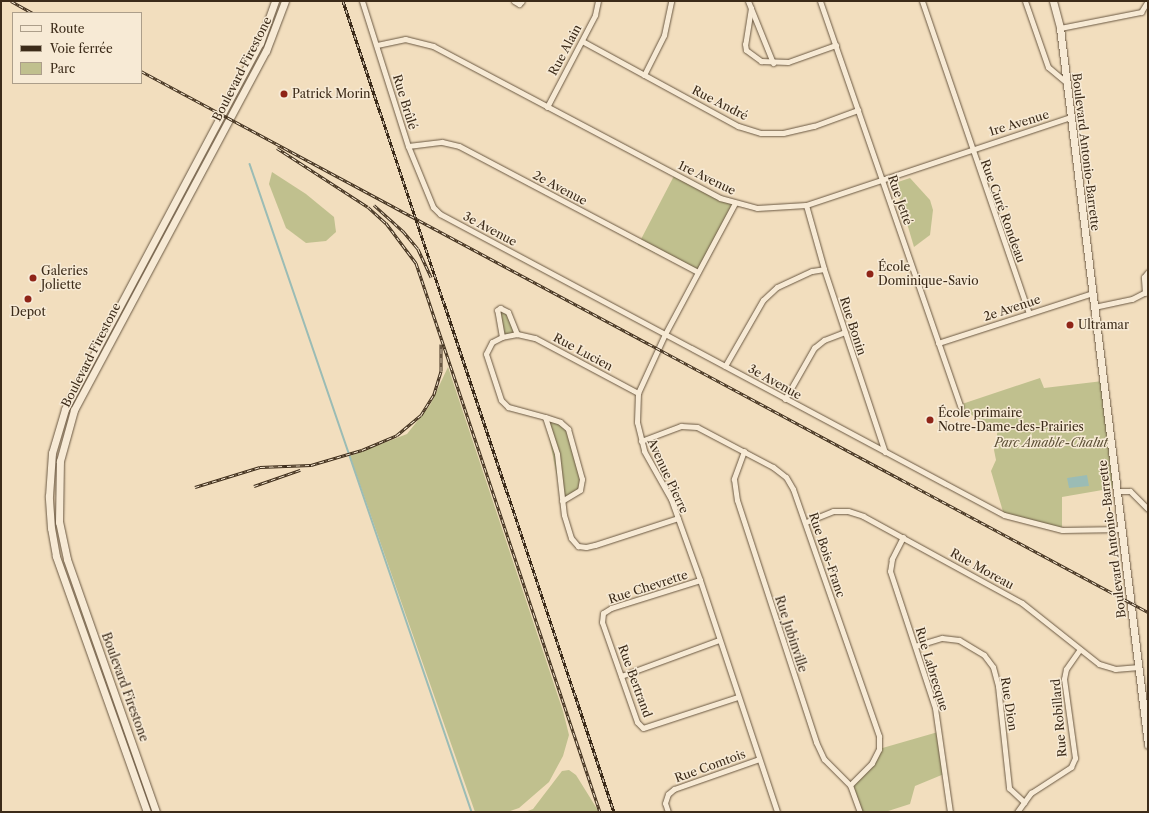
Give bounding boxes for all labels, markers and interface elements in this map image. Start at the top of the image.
legend [12,12,142,84]
street label: Boulevard Firestone [209,14,275,124]
text: Route [50,21,84,36]
street label: Rue Alain [545,22,585,78]
text: Voie ferrée [50,41,113,56]
text: Parc [50,61,75,76]
street label: Boulevard Antonio-Barrette [1069,72,1103,232]
street label: Rue Brûlé [390,73,420,131]
street label: Rue André [689,83,751,123]
place label: Patrick Morin [292,87,371,101]
marker: Patrick Morin [279,89,289,99]
street label: 1re Avenue [987,107,1051,139]
street label: Rue Curé Rondeau [978,157,1028,265]
street label: 1re Avenue [676,158,738,198]
street label: 2e Avenue [530,168,590,208]
street label: Rue Jetté [885,173,915,227]
street label: 3e Avenue [460,209,520,249]
place label: École Dominique-Savio [878,260,979,288]
place label: Galeries Joliette [41,264,88,292]
marker: École Dominique-Savio [865,269,875,279]
marker: Galeries Joliette [28,273,38,283]
street label: 2e Avenue [981,292,1043,324]
marker: Depot [23,294,33,304]
street label: Rue Bonin [837,295,869,357]
street label: Boulevard Firestone [58,300,124,410]
place label: Depot [10,305,46,319]
place label: Ultramar [1078,318,1129,332]
marker: Ultramar [1065,320,1075,330]
street label: Rue Lucien [551,330,615,374]
street label: 3e Avenue [746,361,804,403]
place label: École primaire Notre-Dame-des-Prairies [938,406,1084,434]
marker: École primaire Notre-Dame-des-Prairies [925,415,935,425]
street label: Avenue Pierre [644,436,692,516]
park label: Parc Amable-Chalut [994,436,1108,450]
street label: Boulevard Antonio-Barrette [1095,459,1129,619]
street label: Rue Bois-Franc [806,511,848,599]
street label: Rue Moreau [948,546,1016,592]
street label: Rue Chevrette [606,567,690,607]
street label: Rue Jubinville [772,594,810,674]
street label: Rue Labrecque [912,625,952,713]
street label: Boulevard Firestone [99,630,151,744]
street label: Rue Bertrand [615,643,655,719]
street label: Rue Dion [998,676,1020,732]
street label: Rue Robillard [1048,678,1070,758]
street label: Rue Comtois [673,747,747,785]

